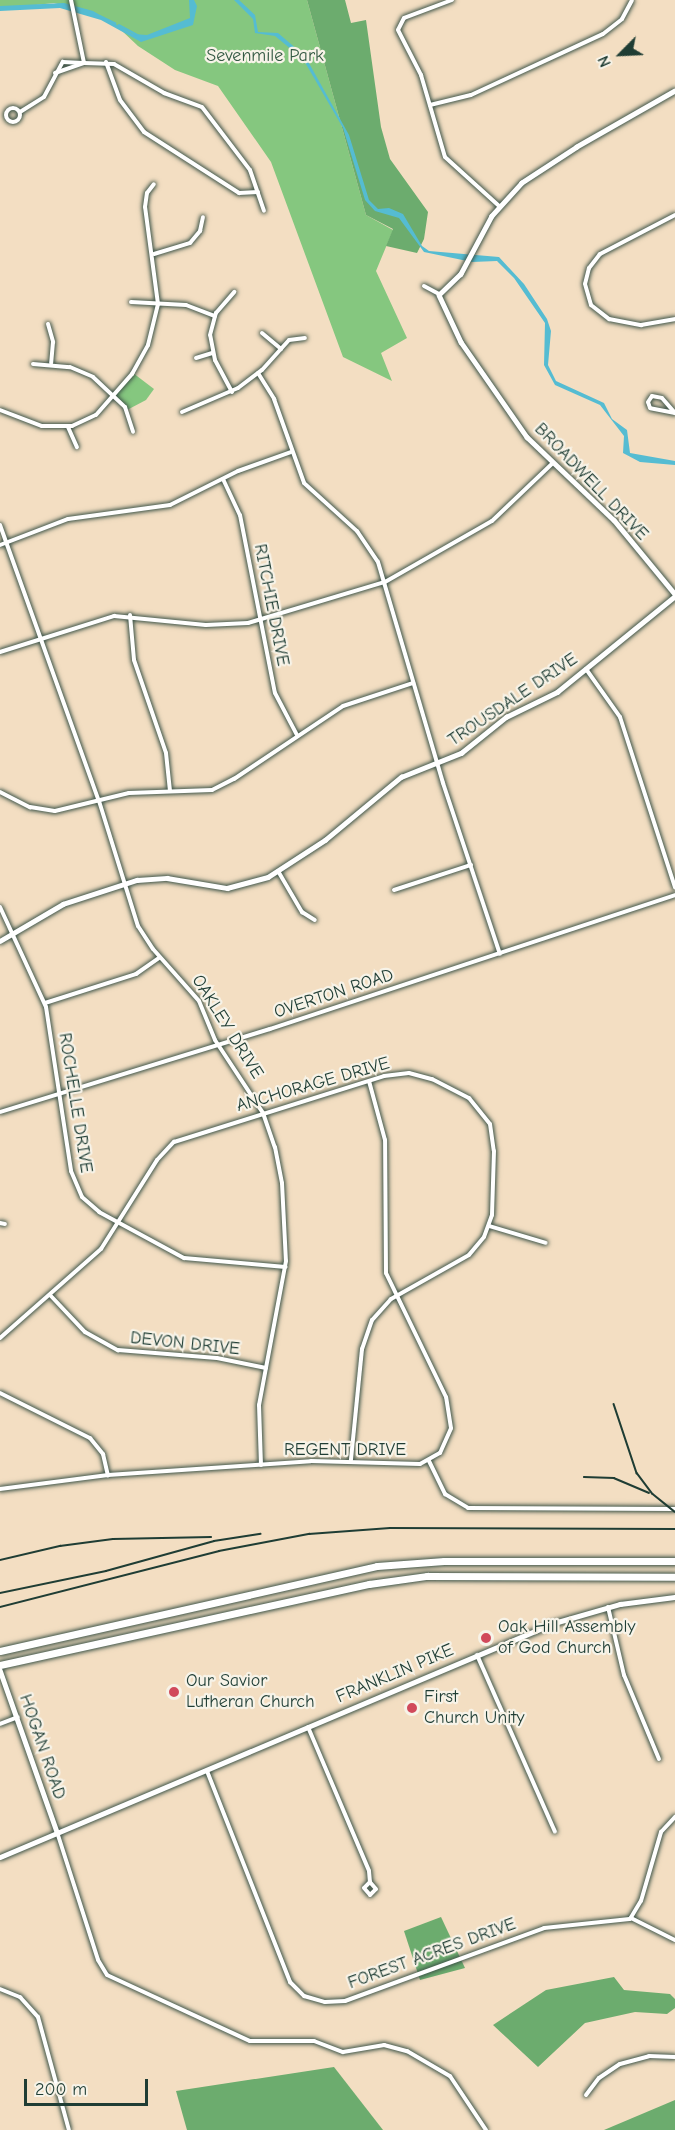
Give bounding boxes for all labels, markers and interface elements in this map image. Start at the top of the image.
north arrow [591,24,651,84]
park label: Sevenmile Park [206,45,324,67]
text: N [594,53,615,70]
street label: BROADWELL DRIVE [529,419,653,545]
street label: RITCHIE DRIVE [249,542,293,668]
street label: TROUSDALE DRIVE [444,649,582,751]
street label: OVERTON ROAD [272,965,396,1023]
street label: OAKLEY DRIVE [187,971,267,1083]
street label: ROCHELLE DRIVE [53,1031,97,1175]
street label: ANCHORAGE DRIVE [234,1053,392,1117]
street label: DEVON DRIVE [129,1328,241,1360]
street label: REGENT DRIVE [284,1439,406,1461]
place label: Oak Hill Assembly of God Church [498,1617,635,1660]
marker: Oak Hill Assembly of God Church [479,1631,493,1645]
street label: FRANKLIN PIKE [333,1640,457,1708]
place label: Our Savior Lutheran Church [186,1671,315,1714]
marker: Our Savior Lutheran Church [167,1685,181,1699]
place label: First Church Unity [424,1687,525,1730]
street label: HOGAN ROAD [14,1692,70,1802]
marker: First Church Unity [405,1701,419,1715]
street label: FOREST ACRES DRIVE [345,1914,519,1994]
scale bar [27,2067,152,2105]
text: 200 m [35,2079,87,2100]

